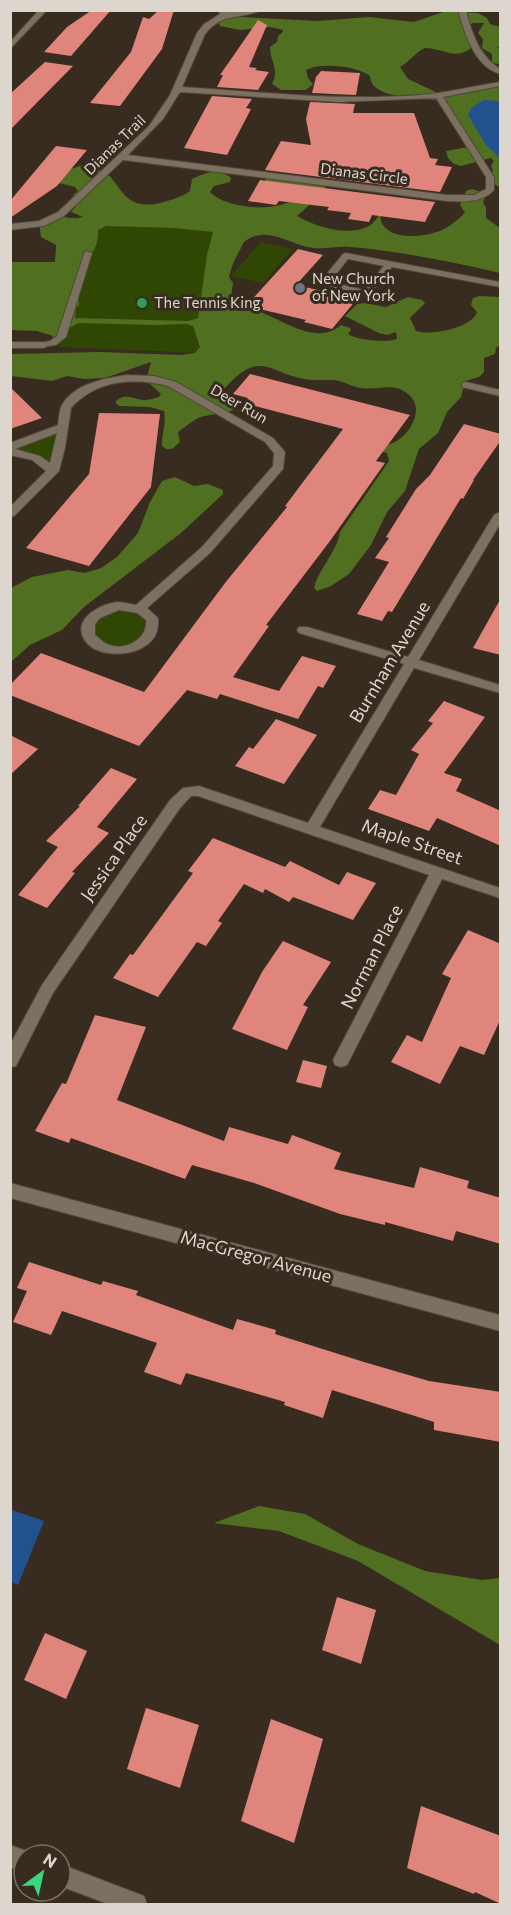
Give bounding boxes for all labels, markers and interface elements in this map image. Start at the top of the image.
street label: Dianas Trail [80,111,149,178]
street label: Dianas Circle [319,159,409,187]
place label: New Church of New York [312,269,395,304]
marker: New Church of New York [293,281,307,295]
place label: The Tennis King [154,293,261,311]
marker: The Tennis King [135,296,149,310]
street label: Deer Run [208,380,271,427]
street label: Burnham Avenue [344,597,434,726]
street label: Jessica Place [75,810,151,905]
street label: Maple Street [359,813,466,869]
street label: Norman Place [335,901,407,1012]
street label: MacGregor Avenue [178,1225,334,1287]
north arrow [12,1843,72,1903]
text: N [40,1849,61,1871]

